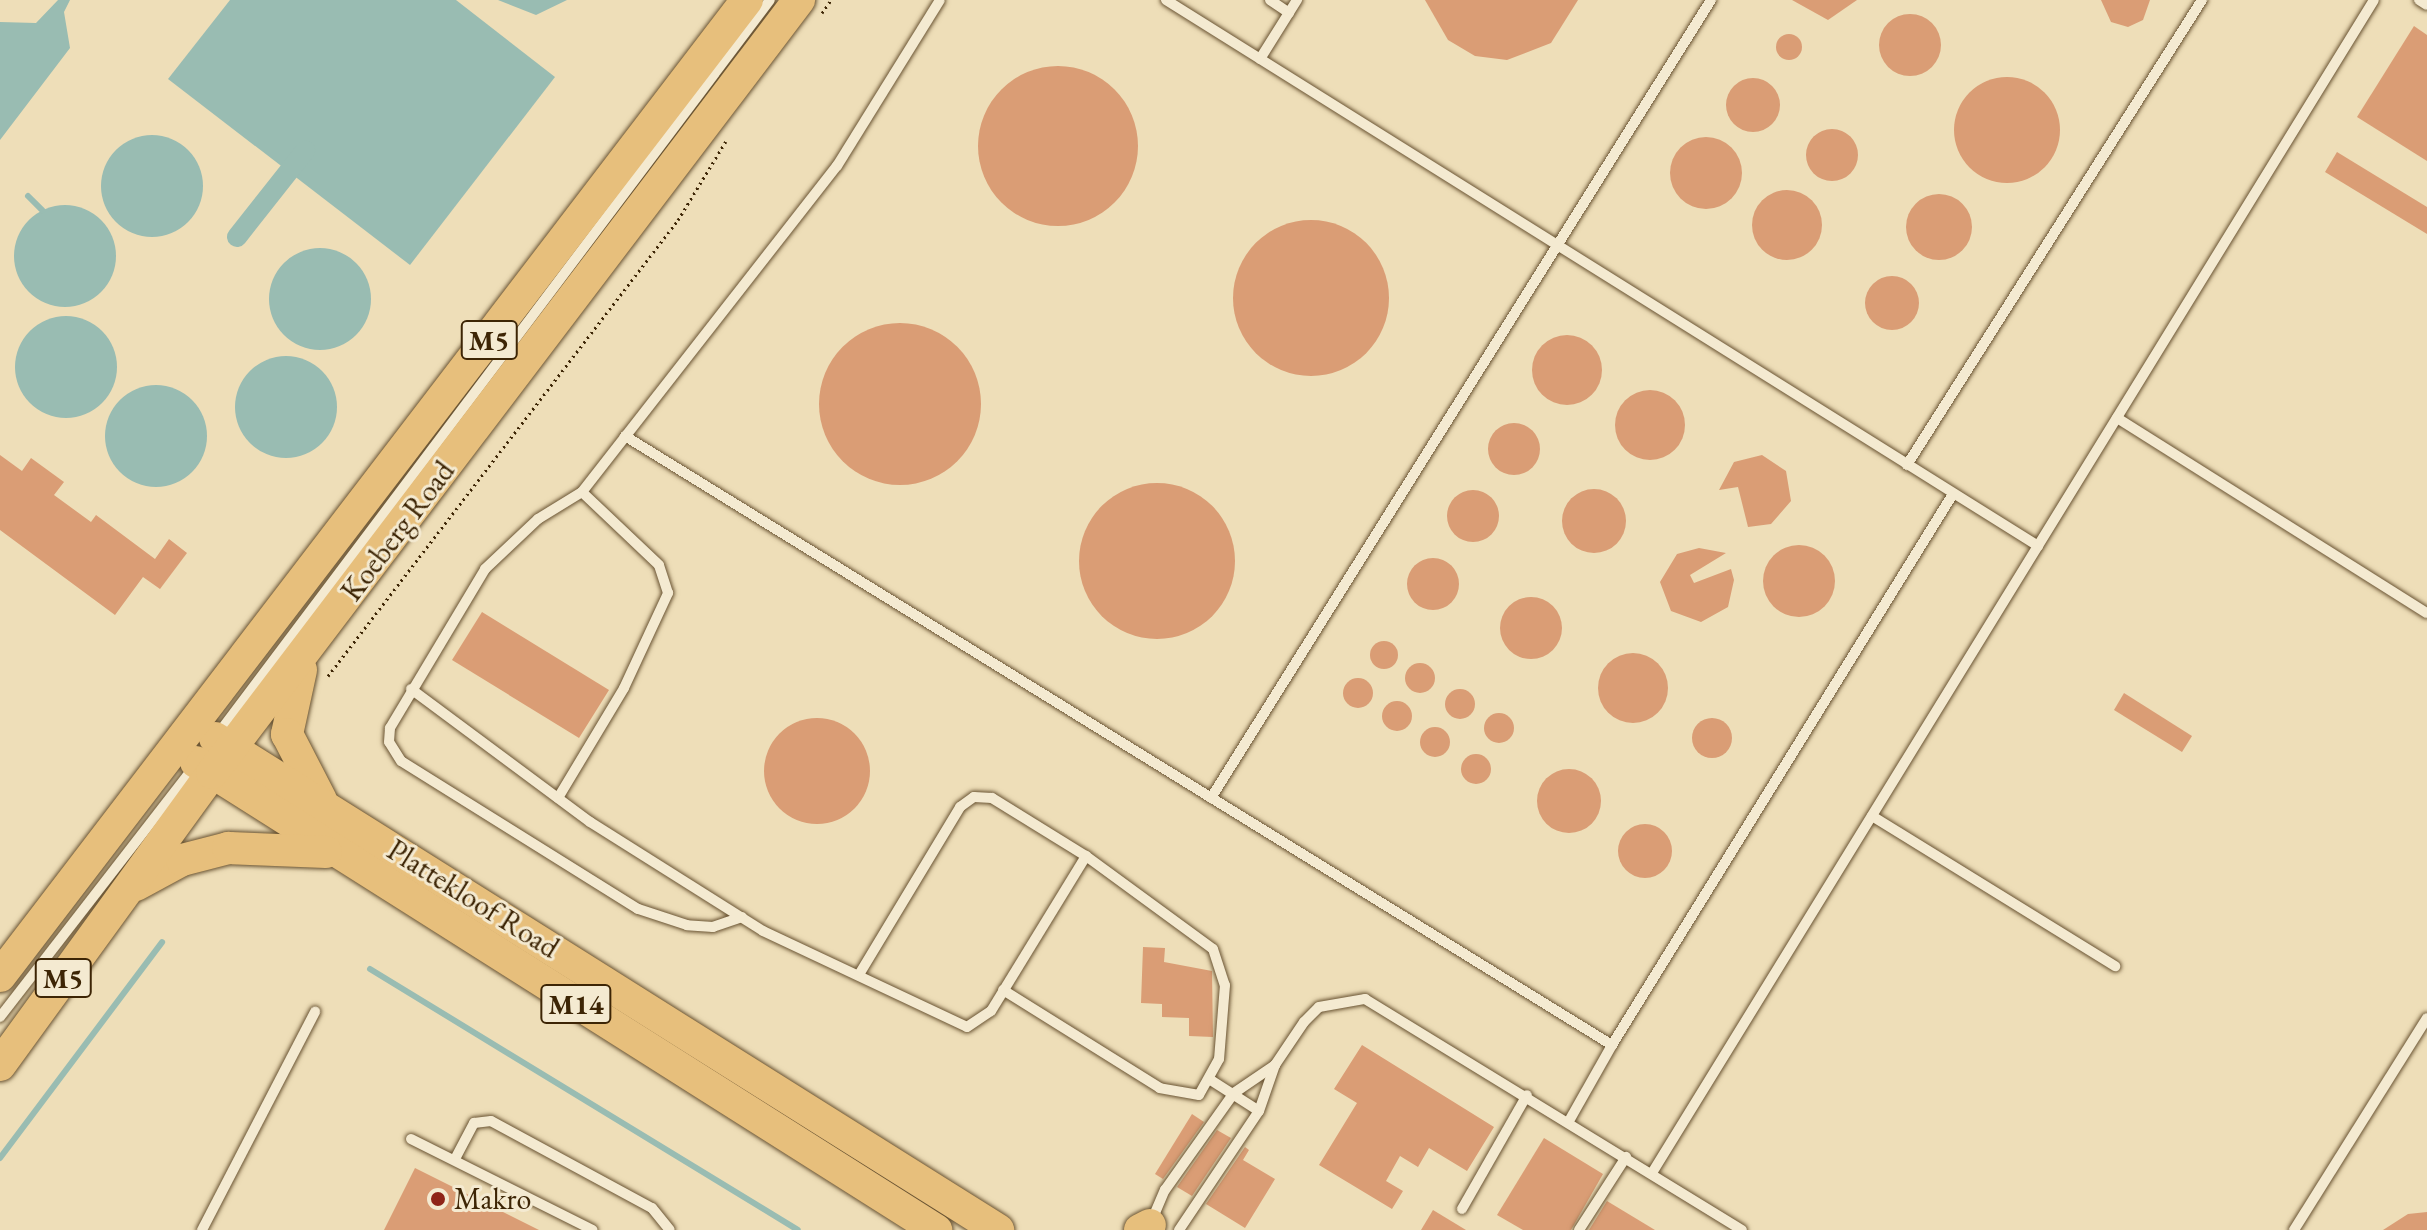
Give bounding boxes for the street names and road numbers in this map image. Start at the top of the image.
road number: M5 [459,316,519,364]
street label: Koeberg Road [334,454,462,608]
street label: Plattekloof Road [381,832,565,966]
road number: M5 [33,954,93,1002]
road number: M14 [540,980,612,1028]

